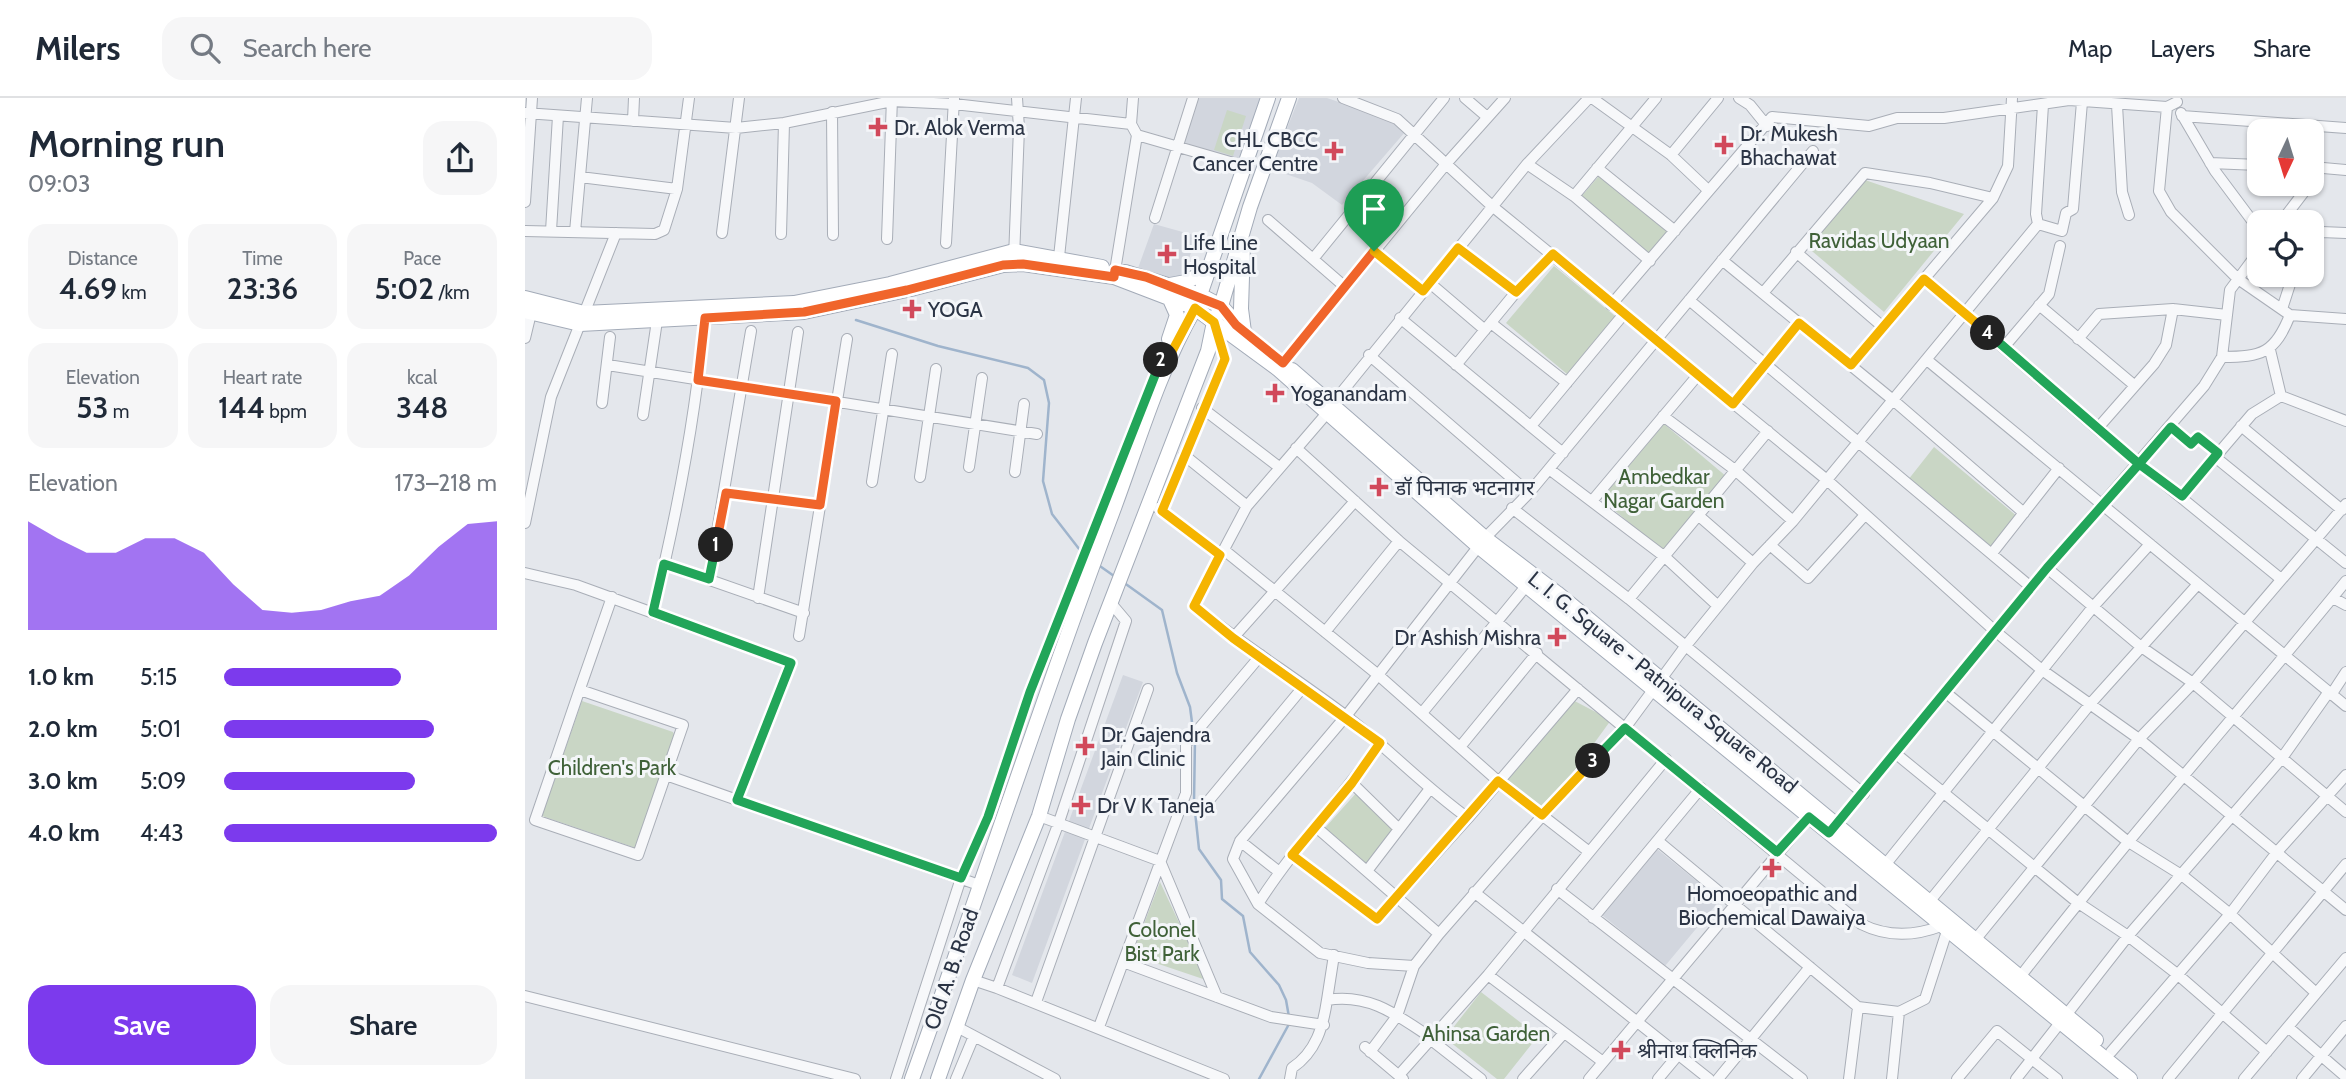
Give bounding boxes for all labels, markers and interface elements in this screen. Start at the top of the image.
search box [162,17,652,80]
text: Milers [35,28,120,68]
icon: search [186,29,224,67]
text: Search here [242,32,372,64]
text: Map [2068,34,2112,63]
text: Layers [2150,34,2215,63]
text: Share [2253,34,2311,63]
place label: Dr. Alok Verma [894,115,1025,140]
marker: Dr. Alok Verma [868,117,888,137]
north arrow [2247,119,2324,196]
map controls [2247,119,2324,287]
text: Morning run [28,120,225,167]
button: share [423,121,497,195]
place label: Dr. Mukesh Bhachawat [1740,121,1838,170]
place label: CHL CBCC Cancer Centre [1193,127,1318,176]
marker: Dr. Mukesh Bhachawat [1714,135,1734,155]
marker: CHL CBCC Cancer Centre [1324,141,1344,161]
text: 09:03 [28,170,90,198]
pin [1344,179,1404,251]
icon: arrive [1355,190,1393,228]
button: locate [2247,210,2324,287]
park label: Ravidas Udyaan [1808,228,1950,253]
place label: Life Line Hospital [1183,230,1258,279]
marker: Life Line Hospital [1157,244,1177,264]
text: Distance [68,247,138,270]
text: Time [242,247,283,270]
text: Pace [403,247,441,270]
text: 4.69 [59,270,117,307]
text: 23:36 [227,270,298,307]
text: 5:02 [375,270,434,307]
text: km [117,281,147,304]
text: /km [434,281,470,304]
place label: YOGA [927,297,983,322]
marker: YOGA [902,299,922,319]
pin: 4 [1971,316,2005,350]
text: 4 [1982,321,1993,344]
pin: 2 [1143,342,1179,378]
text: 2 [1155,348,1166,371]
text: Elevation [66,366,140,389]
text: Heart rate [223,366,302,389]
text: kcal [407,366,437,389]
place label: Yoganandam [1290,381,1407,406]
marker: Yoganandam [1265,383,1285,403]
text: 53 [76,389,109,426]
text: 144 [218,389,265,426]
text: 348 [396,389,448,426]
text: m [109,400,129,423]
text: bpm [265,400,307,423]
park label: Ambedkar Nagar Garden [1603,464,1725,513]
text: Elevation [28,469,118,497]
text: 173–218 m [395,469,497,497]
place label: डॉ पिनाक भटनागर [1394,475,1535,500]
marker: डॉ पिनाक भटनागर [1369,477,1389,497]
pin: 1 [699,528,733,562]
text: 1 [712,533,719,556]
street label: L. I. G. Square - Patnipura Square Road [1523,566,1803,798]
place label: Dr Ashish Mishra [1394,625,1541,650]
marker: Dr Ashish Mishra [1547,627,1567,647]
text: 1.0 km [28,663,94,691]
text: 5:15 [140,663,177,691]
text: 2.0 km [28,715,98,743]
text: 5:01 [140,715,181,743]
place label: Dr. Gajendra Jain Clinic [1100,722,1211,771]
marker: Dr. Gajendra Jain Clinic [1075,736,1095,756]
pin: 3 [1575,744,1611,778]
text: 3 [1587,749,1598,772]
park label: Children's Park [548,755,677,780]
text: 3.0 km [28,767,98,795]
text: 5:09 [140,767,186,795]
place label: Dr V K Taneja [1097,793,1215,819]
marker: Dr V K Taneja [1071,795,1091,815]
text: 4.0 km [28,819,100,847]
text: 4:43 [140,819,184,847]
marker: Homoeopathic and Biochemical Dawaiya [1762,858,1782,878]
place label: Homoeopathic and Biochemical Dawaiya [1678,881,1866,930]
street label: Old A. B. Road [919,905,983,1033]
park label: Colonel Bist Park [1124,917,1200,966]
button: Save [28,985,256,1065]
button: Share [270,985,497,1065]
park label: Ahinsa Garden [1422,1021,1550,1046]
place label: श्रीनाथ क्लिनिक [1637,1038,1758,1063]
marker: श्रीनाथ क्लिनिक [1611,1040,1631,1060]

